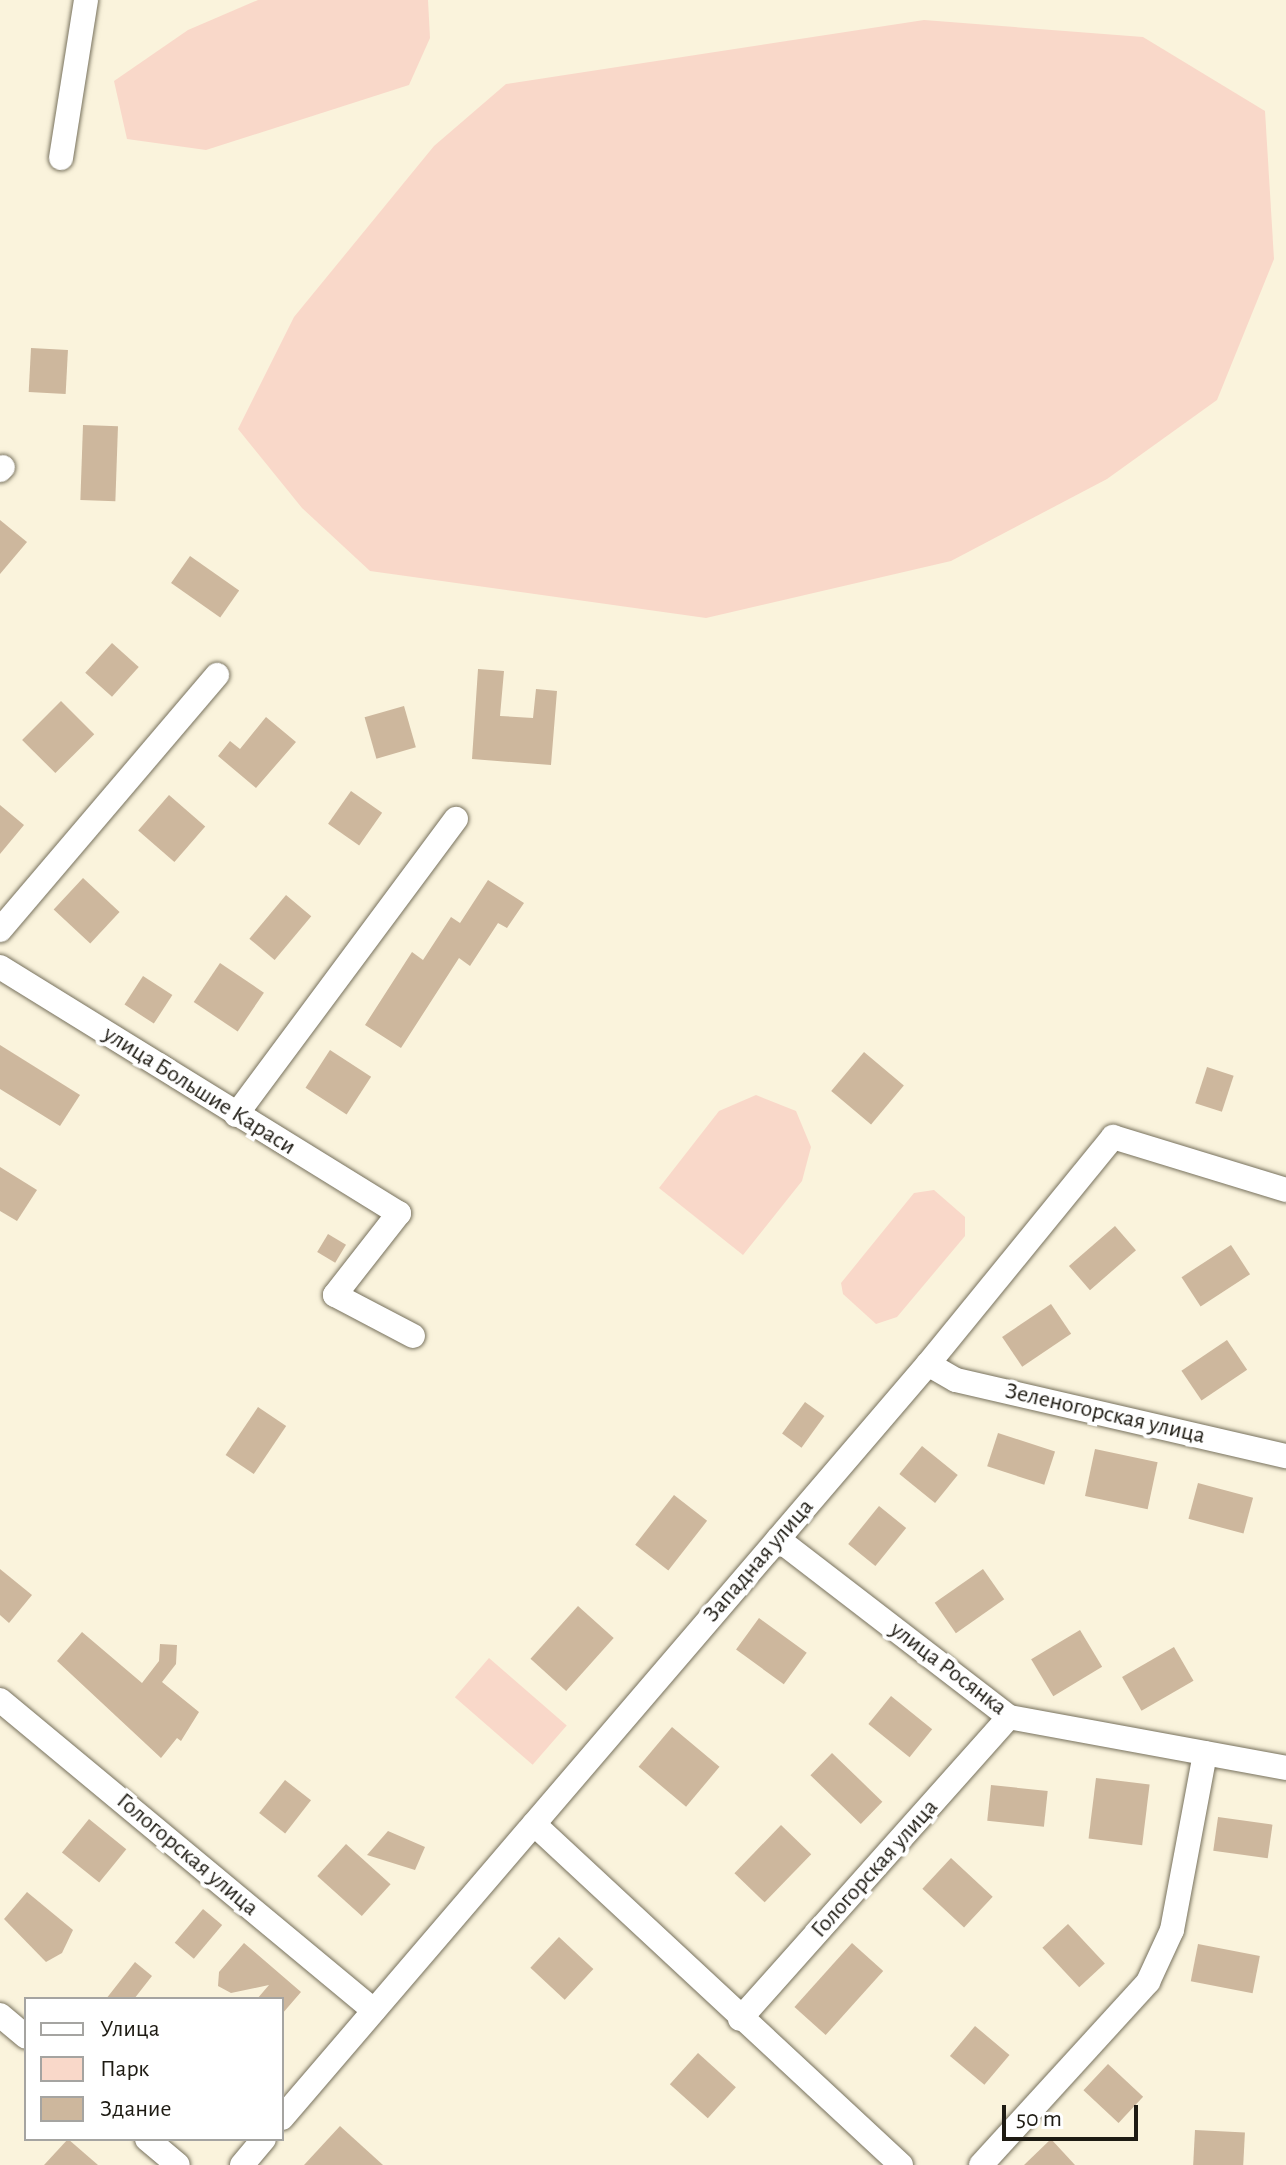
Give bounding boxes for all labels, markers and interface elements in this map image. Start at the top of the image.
street label: улица Большие Караси [97,1020,301,1162]
street label: Зеленогорская улица [1002,1377,1208,1451]
street label: Западная улица [698,1493,820,1629]
street label: улица Росянка [884,1616,1012,1722]
street label: Гологорская улица [110,1787,264,1923]
street label: Гологорская улица [805,1794,945,1944]
legend [24,1997,284,2141]
text: Улица [100,2017,160,2041]
text: Парк [100,2057,149,2081]
scale bar [1006,2089,1142,2139]
text: Здание [100,2097,171,2121]
text: 50 m [1016,2107,1062,2131]

